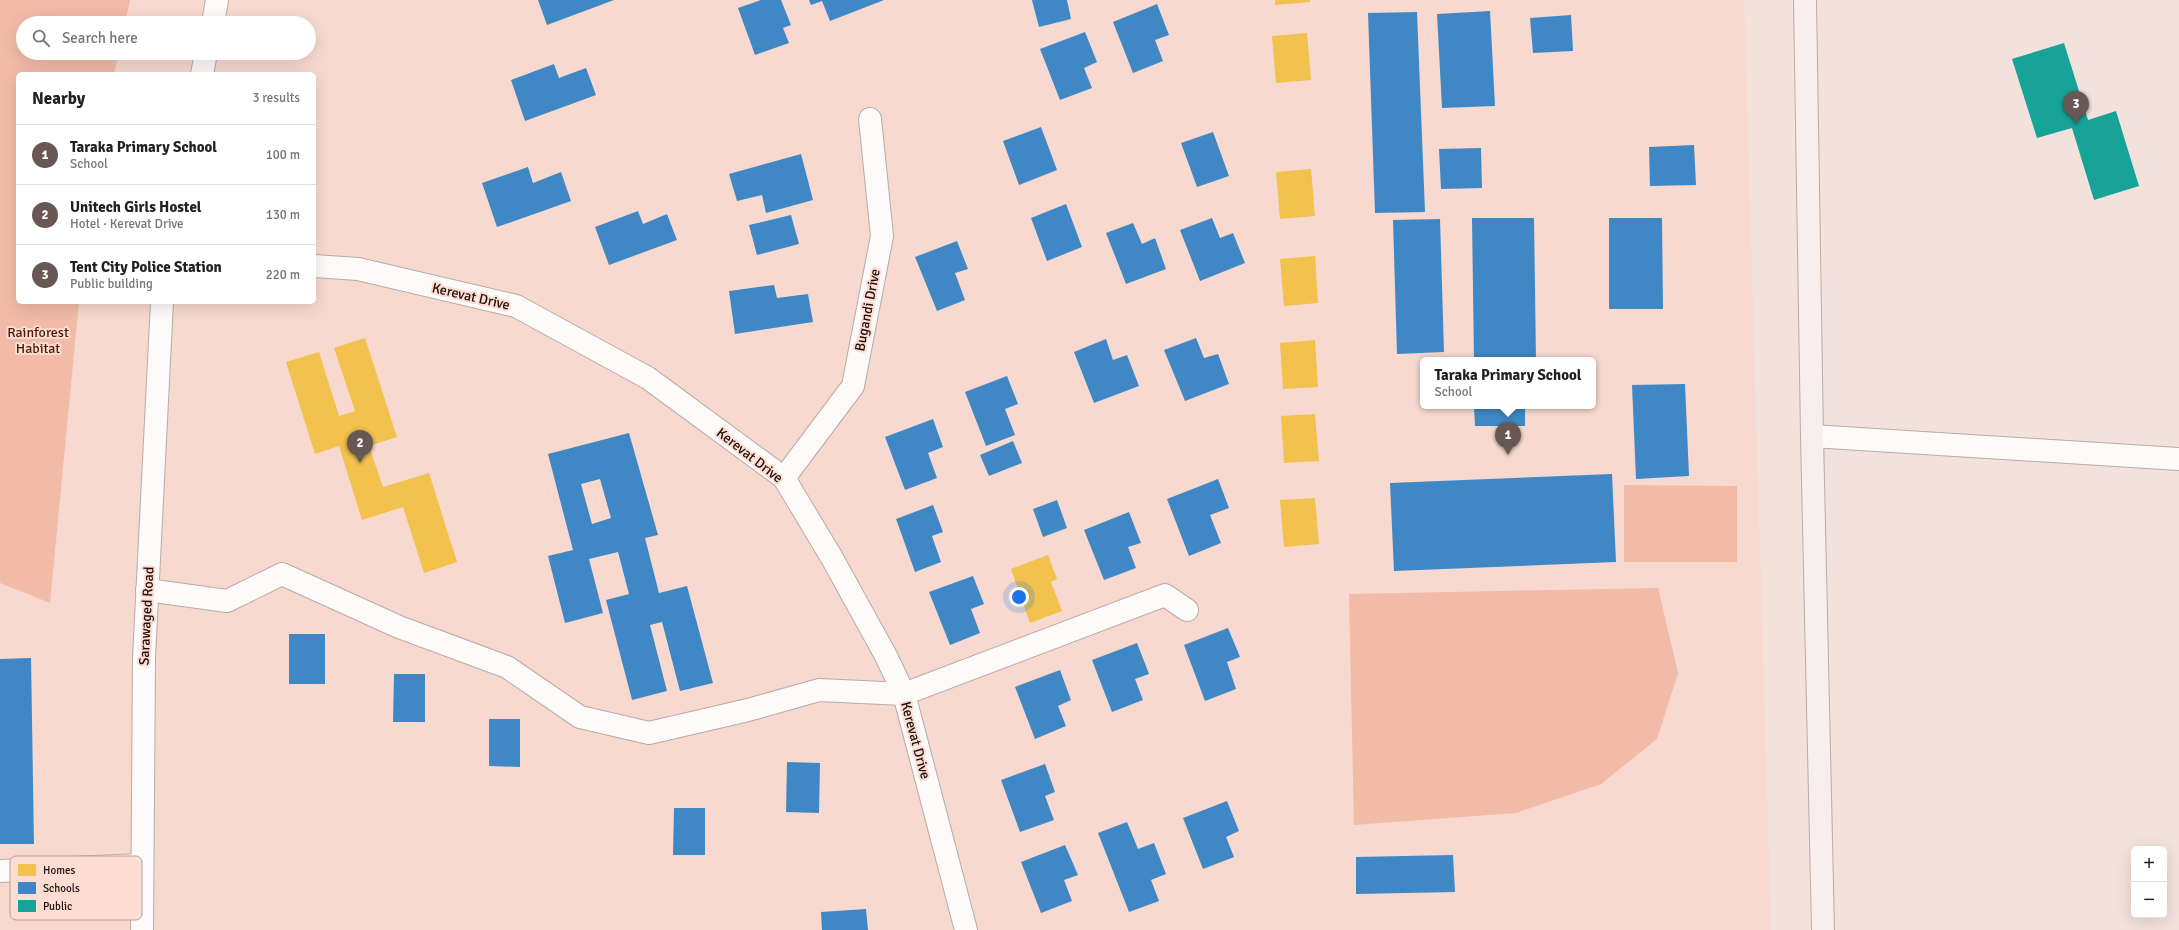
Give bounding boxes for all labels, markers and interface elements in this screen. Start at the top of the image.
search box [16,16,316,60]
icon: search [30,27,52,49]
text: Search here [62,29,138,47]
text: Nearby [32,88,85,109]
text: 3 results [252,90,300,106]
pin: 3 [2063,91,2089,124]
text: Taraka Primary School [70,138,217,156]
text: 1 [41,147,49,163]
text: 100 m [266,147,300,163]
text: School [70,156,108,172]
text: Unitech Girls Hostel [70,198,202,216]
text: 2 [41,207,49,223]
text: 130 m [266,207,300,223]
text: Hotel · Kerevat Drive [70,216,184,232]
text: Tent City Police Station [70,258,222,276]
text: 3 [41,267,49,283]
text: 220 m [266,267,300,283]
street label: Bugandi Drive [851,267,884,353]
text: Public building [70,276,153,292]
street label: Kerevat Drive [430,279,512,314]
park label: Rainforest Habitat [7,324,69,357]
popup [1420,357,1596,409]
text: Taraka Primary School [1434,366,1582,384]
text: School [1434,384,1472,400]
pin: 1 [1495,422,1521,455]
street label: Kerevat Drive [713,424,786,487]
pin: 2 [347,430,373,463]
street label: Sarawaged Road [135,566,158,666]
your location [1009,587,1029,607]
street label: Kerevat Drive [897,700,934,781]
map controls [2131,846,2167,918]
button: + [2131,846,2167,882]
legend [10,856,142,920]
text: Homes [43,864,75,877]
text: Schools [43,882,80,895]
button: − [2131,882,2167,918]
text: Public [43,900,72,913]

